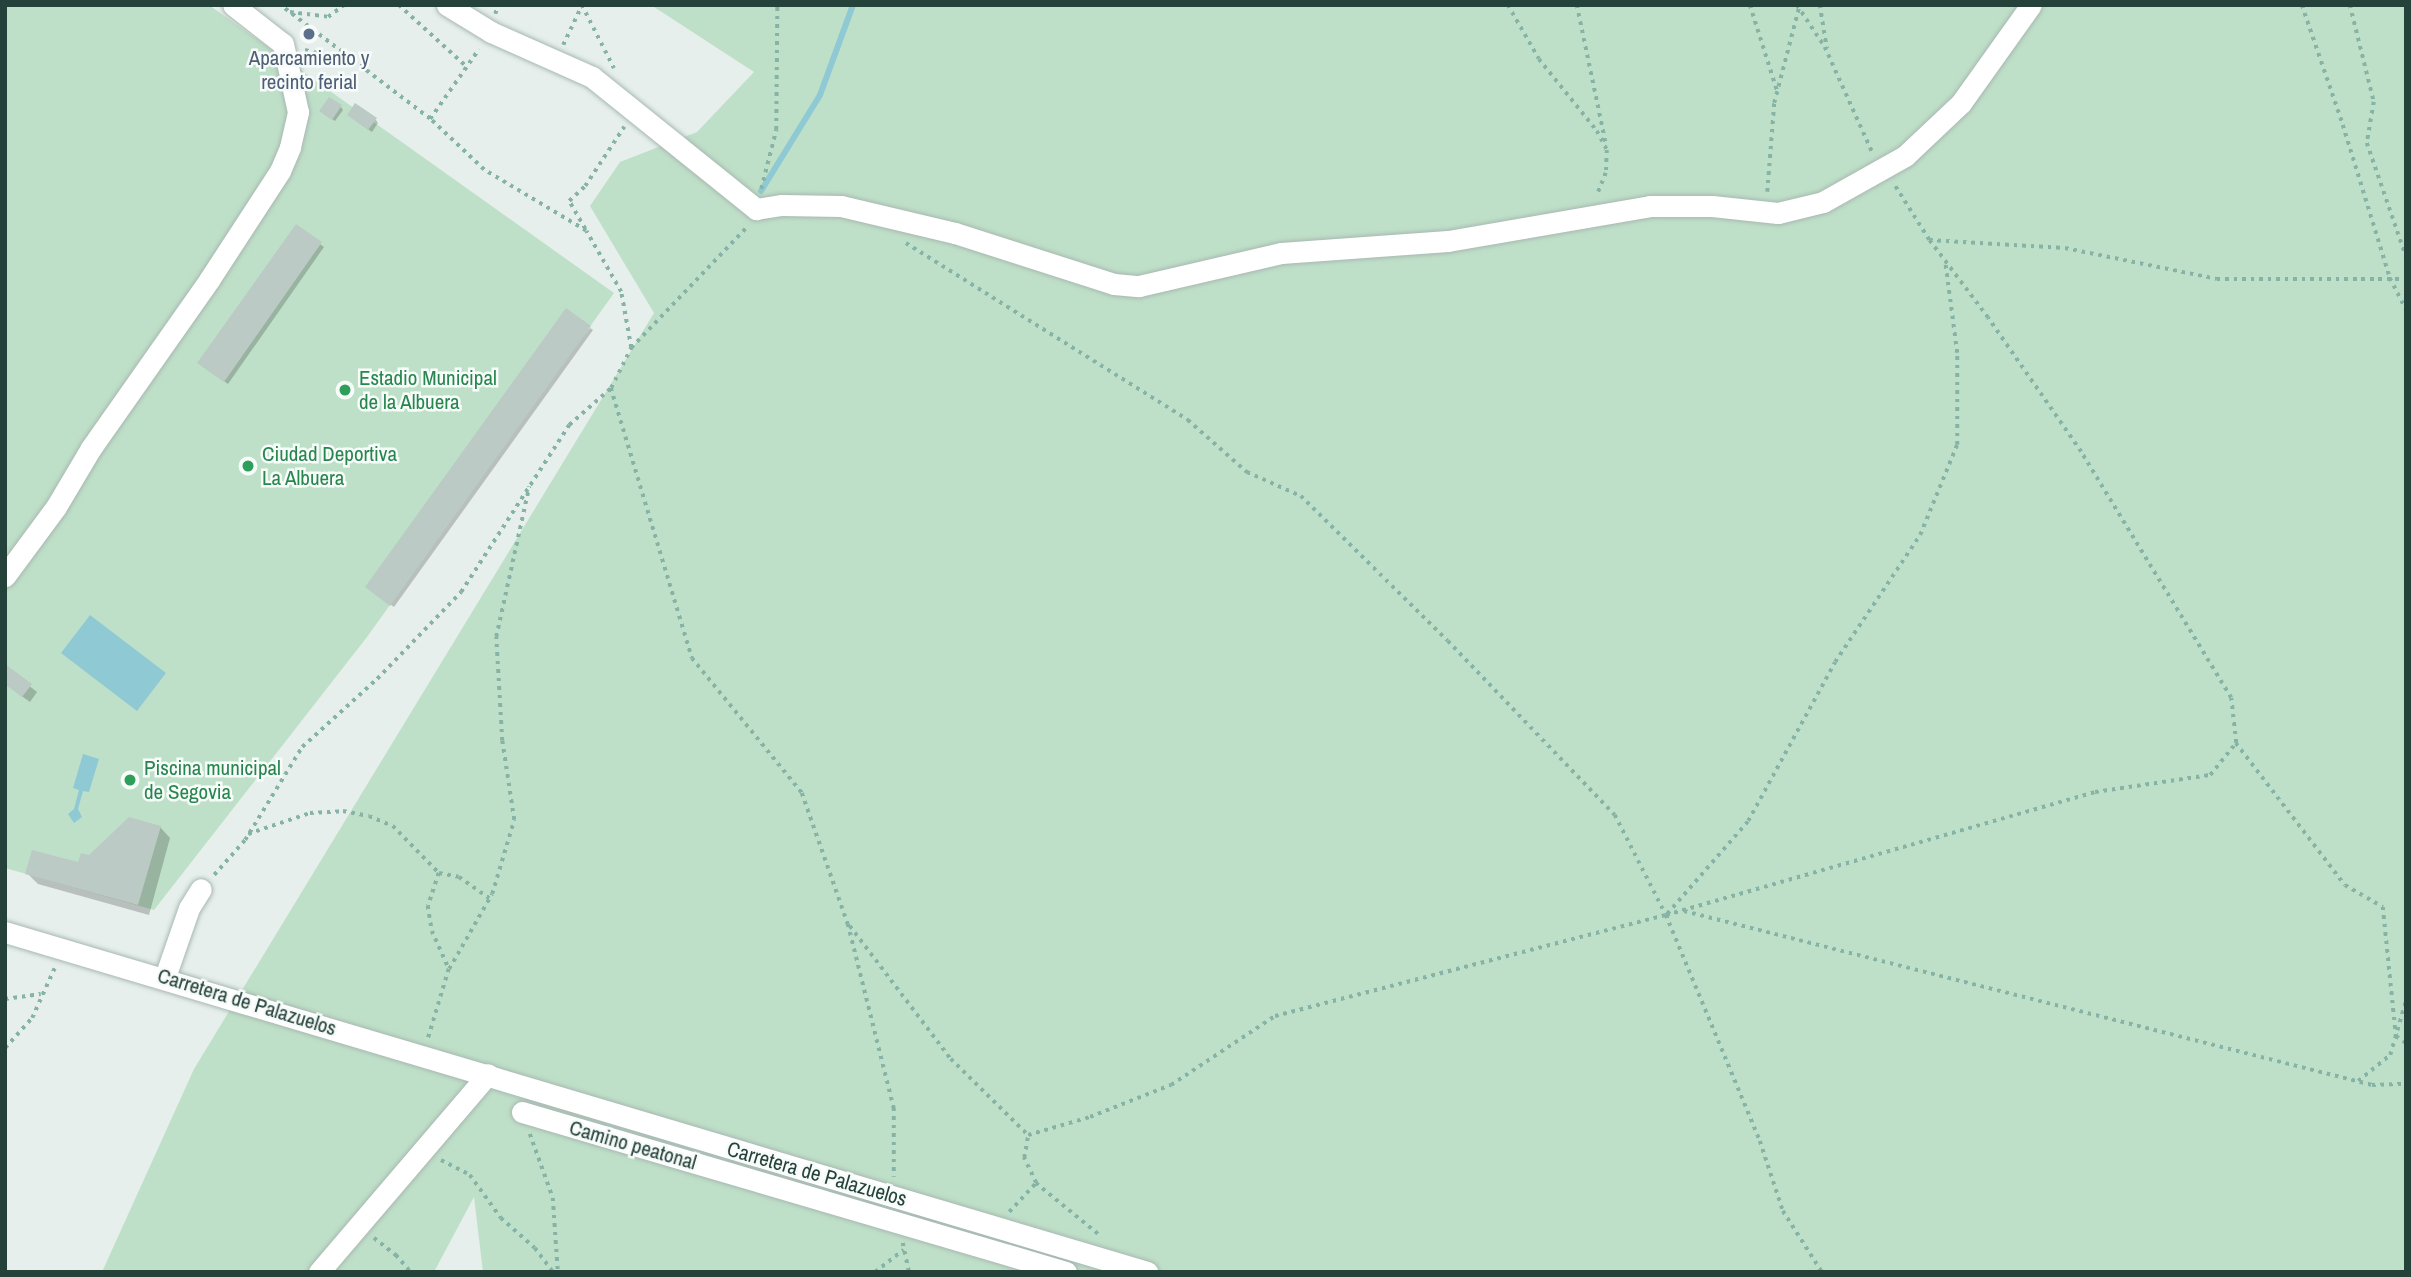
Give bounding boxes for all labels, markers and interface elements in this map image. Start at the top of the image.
marker: Aparcamiento y recinto ferial [301,26,317,42]
place label: Aparcamiento y recinto ferial [249,45,369,95]
place label: Estadio Municipal de la Albuera [359,365,497,415]
marker: Estadio Municipal de la Albuera [337,382,353,398]
place label: Ciudad Deportiva La Albuera [262,441,397,491]
marker: Ciudad Deportiva La Albuera [240,458,256,474]
place label: Piscina municipal de Segovia [144,755,281,805]
marker: Piscina municipal de Segovia [122,772,138,788]
street label: Carretera de Palazuelos [155,963,339,1041]
street label: Camino peatonal [566,1115,700,1175]
street label: Carretera de Palazuelos [724,1136,910,1212]

